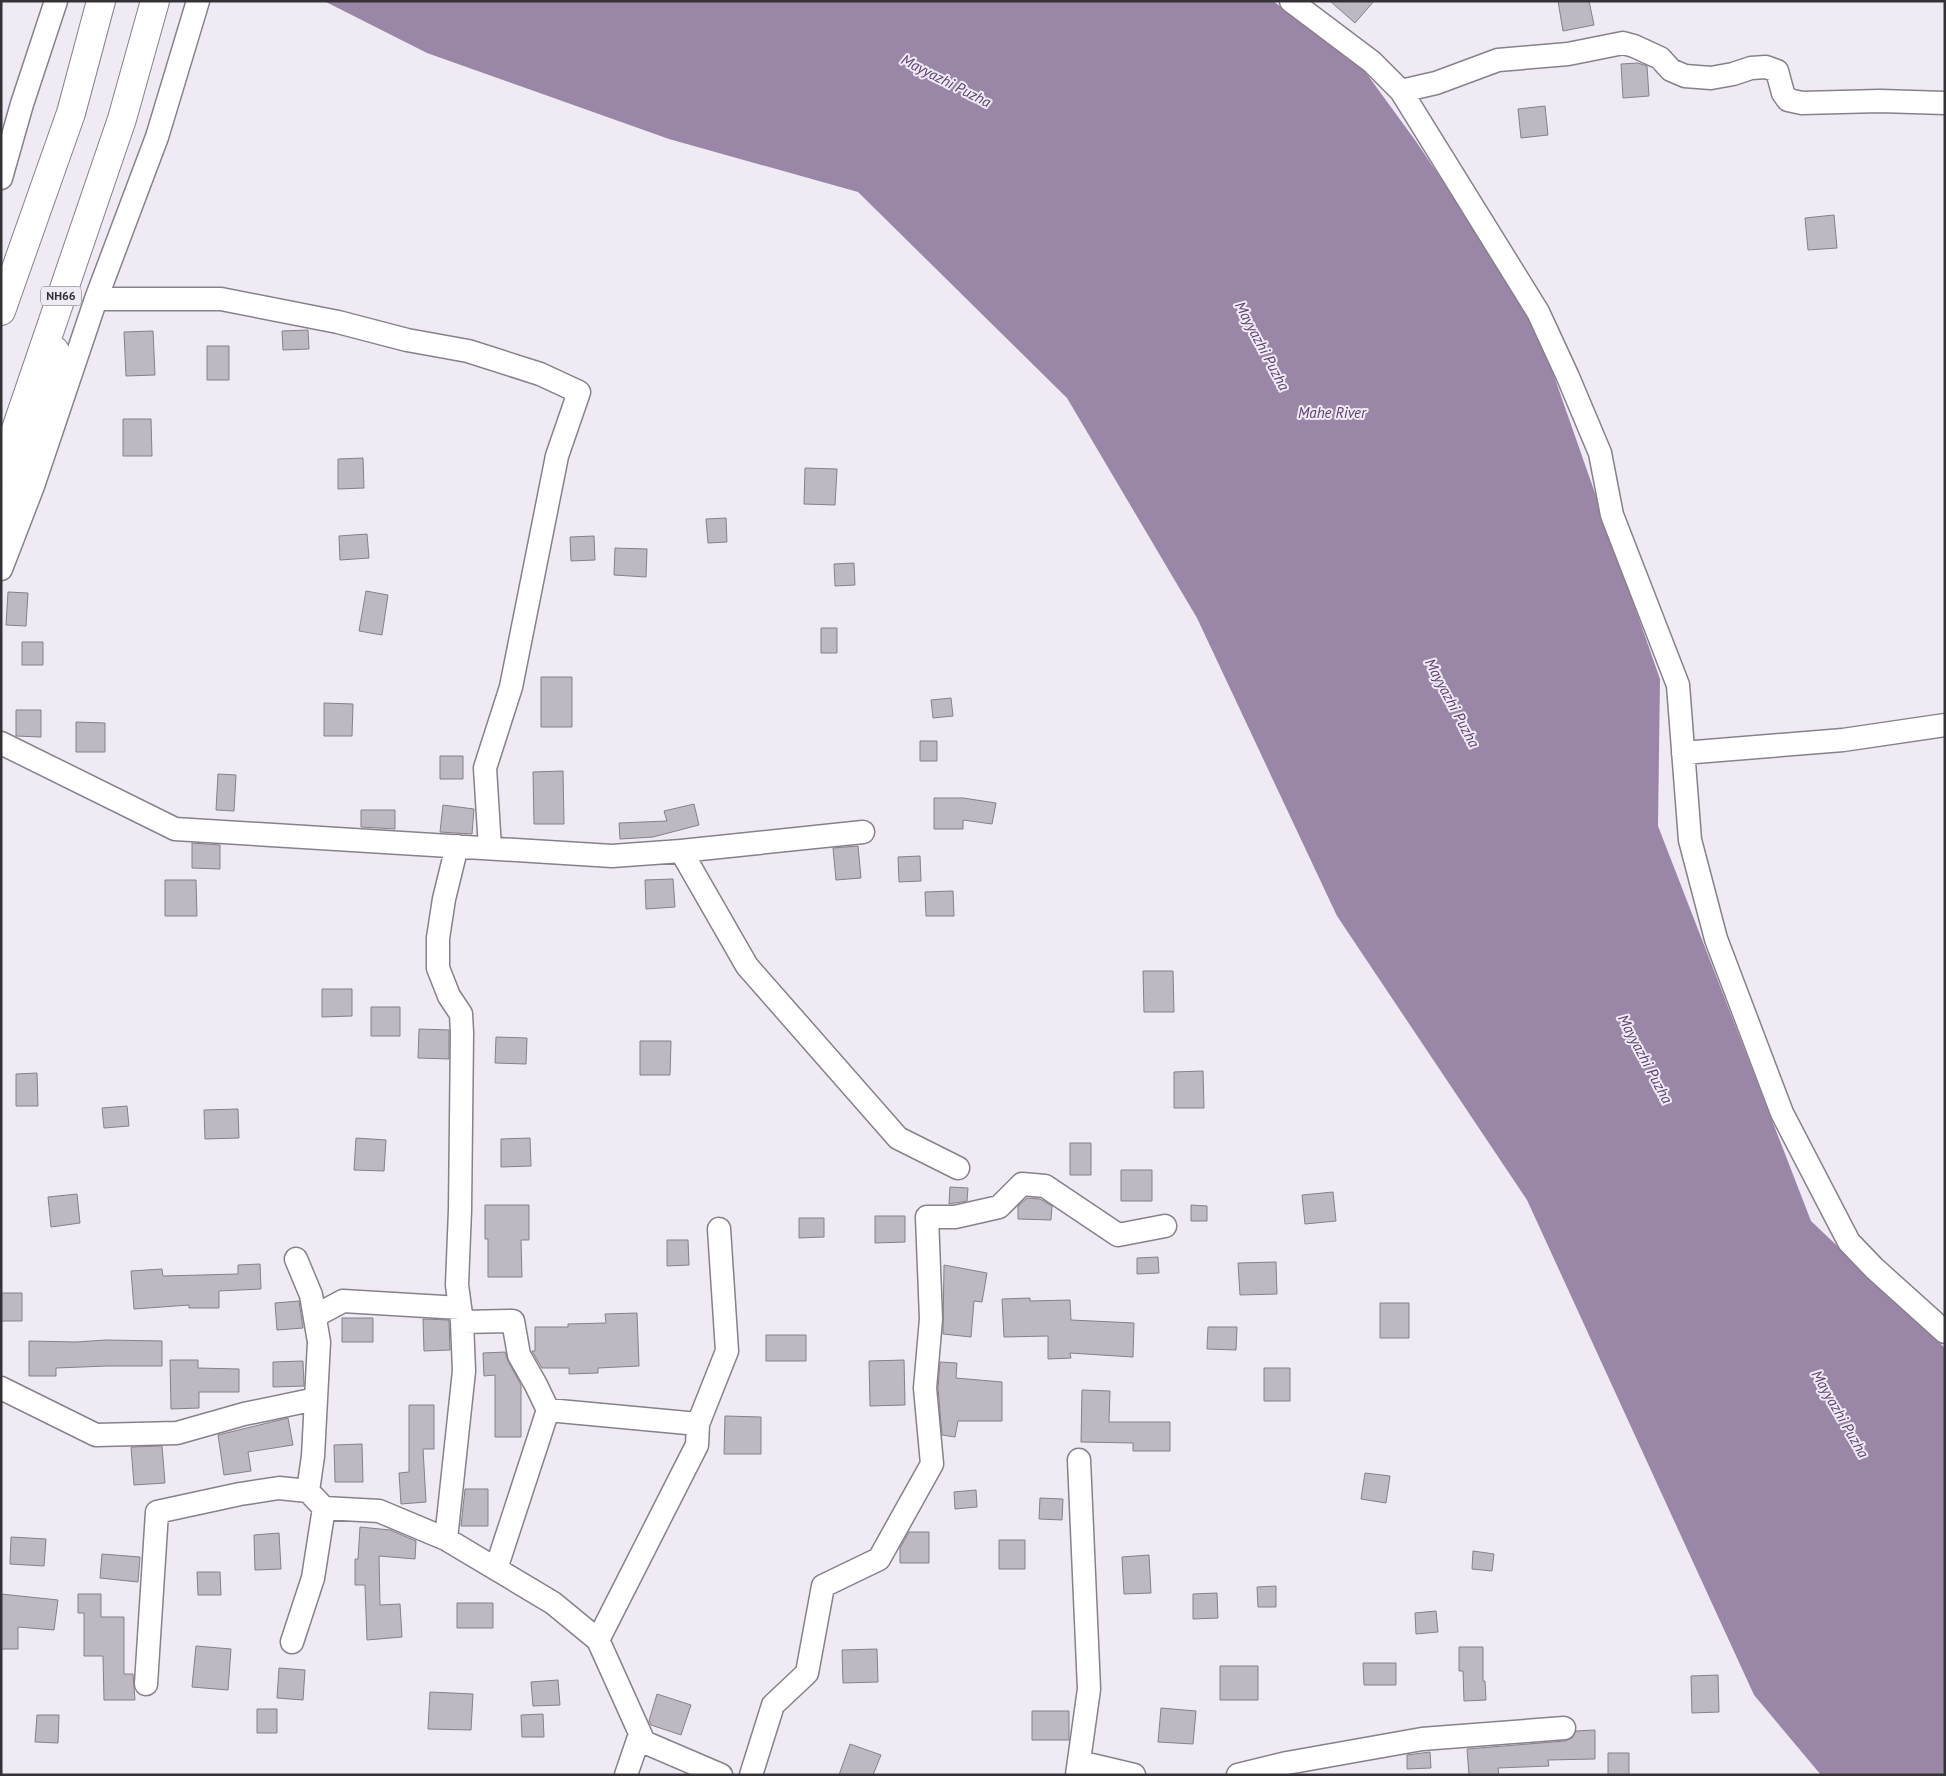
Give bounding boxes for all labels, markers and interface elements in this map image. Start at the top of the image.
water label: Mayyazhi Puzha [898,50,995,112]
road number: NH66 [41,286,81,306]
water label: Mayyazhi Puzha [1231,298,1294,394]
water label: Mahe River [1298,403,1367,422]
water label: Mayyazhi Puzha [1421,655,1484,751]
water label: Mayyazhi Puzha [1614,1011,1677,1107]
water label: Mayyazhi Puzha [1808,1366,1874,1462]

